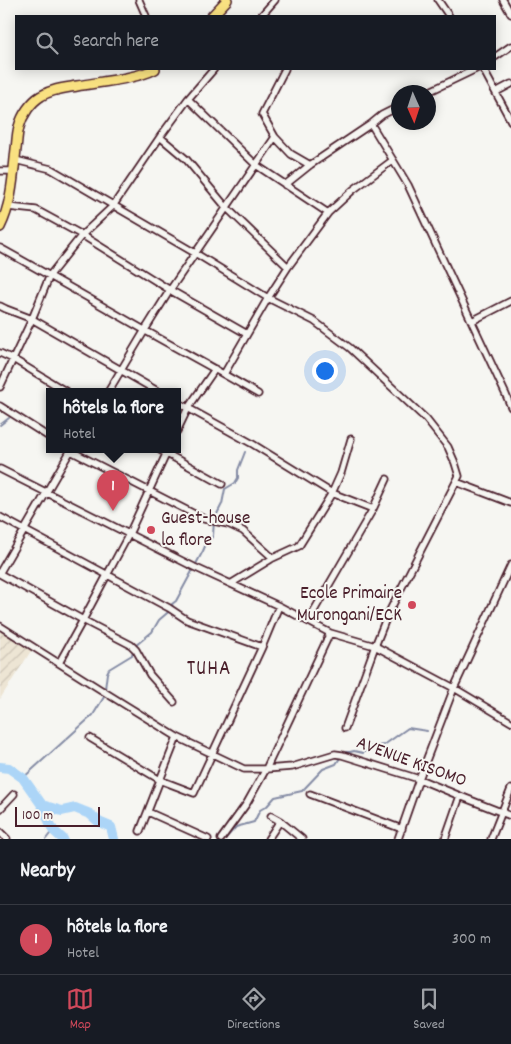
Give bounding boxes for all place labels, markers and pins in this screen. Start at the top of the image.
pin: 1 [97,470,129,511]
place label: Guest-house la flore [161,506,250,555]
marker: Guest-house la flore [145,524,157,536]
place label: Ecole Primaire Murongani/ECK [297,581,402,630]
marker: Ecole Primaire Murongani/ECK [406,599,418,611]

